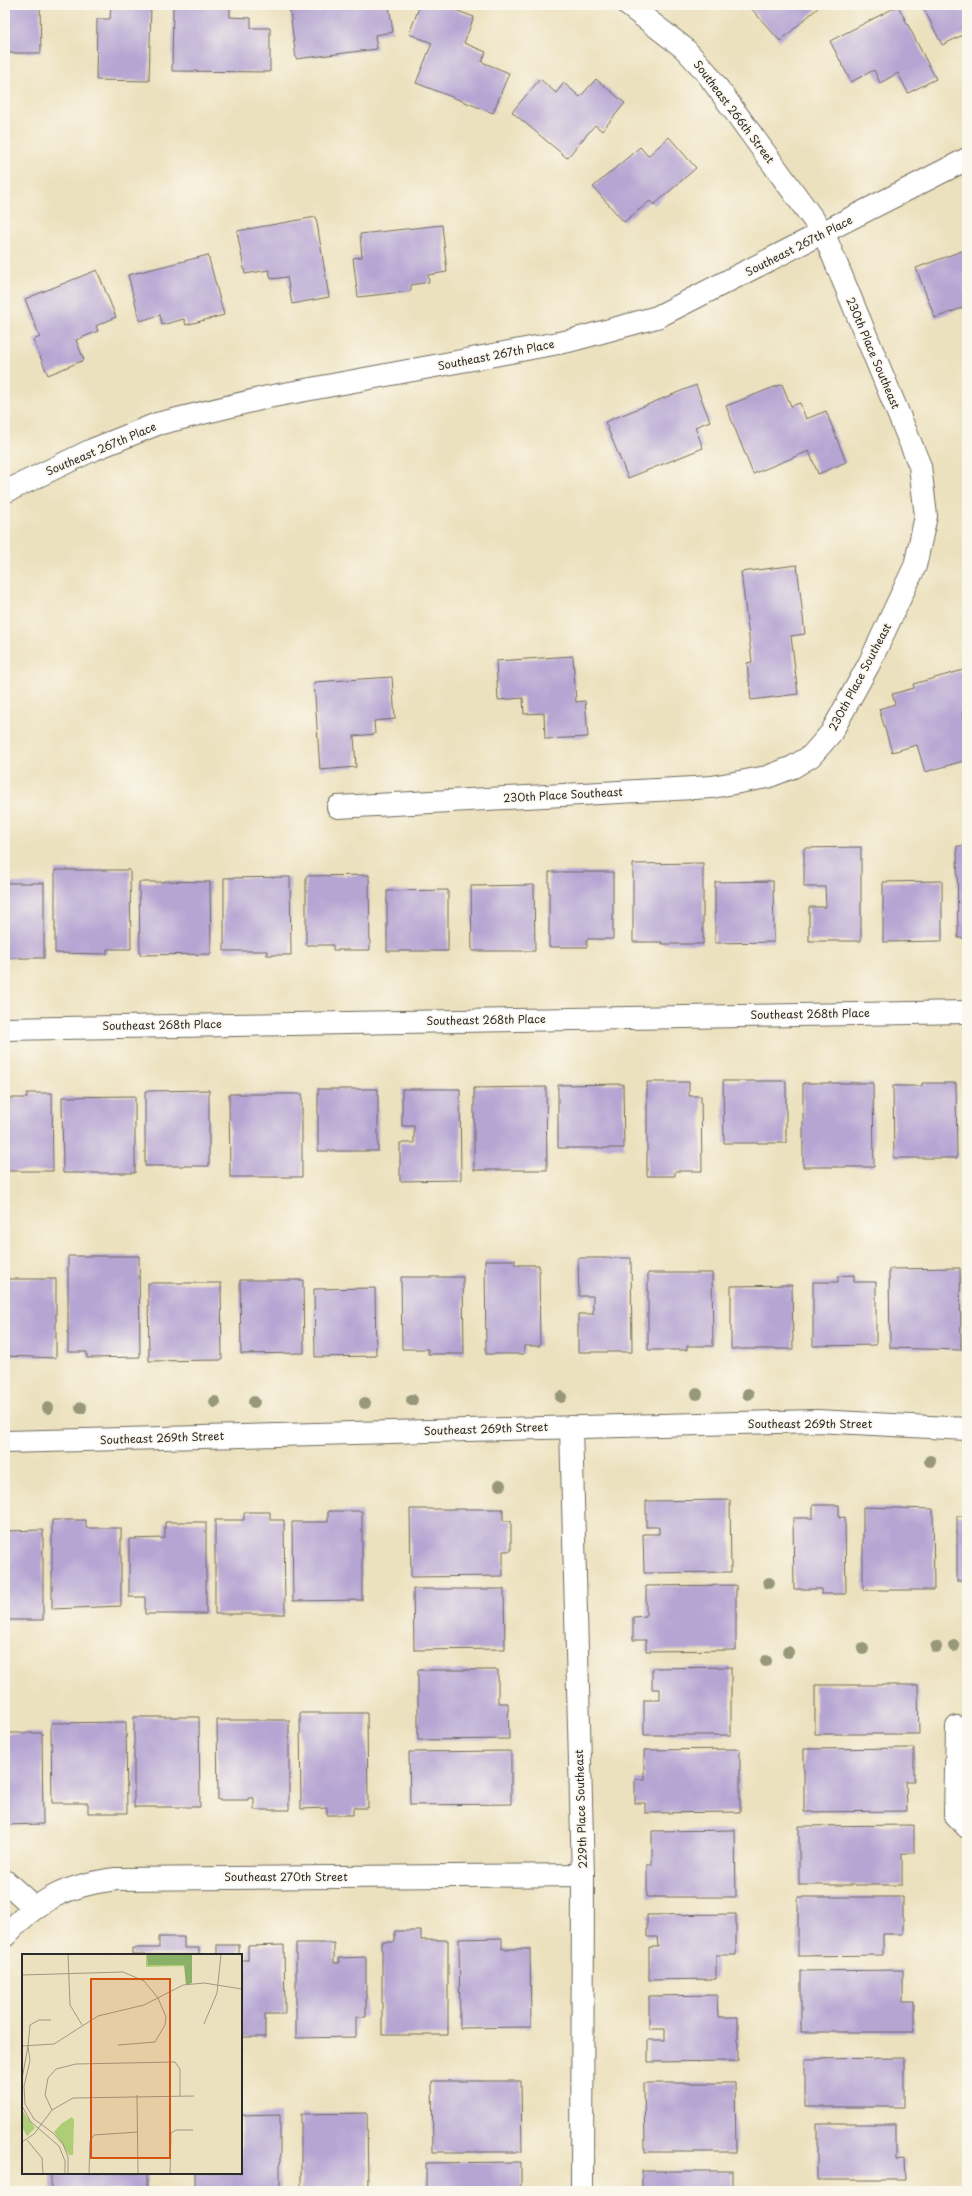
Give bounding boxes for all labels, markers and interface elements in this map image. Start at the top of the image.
street label: Southeast 266th Street [690,57,779,167]
street label: Southeast 267th Place [742,211,856,280]
street label: 230th Place Southeast [842,294,905,412]
street label: Southeast 267th Place [436,335,556,374]
street label: Southeast 267th Place [43,418,159,479]
street label: 230th Place Southeast [824,619,895,734]
street label: 230th Place Southeast [503,783,624,806]
street label: Southeast 268th Place [750,1004,870,1023]
street label: Southeast 268th Place [426,1010,546,1029]
street label: Southeast 268th Place [102,1015,222,1034]
street label: Southeast 269th Street [748,1415,873,1432]
street label: Southeast 269th Street [424,1418,549,1439]
street label: Southeast 269th Street [100,1427,225,1448]
street label: 229th Place Southeast [570,1749,591,1869]
street label: Southeast 270th Street [224,1868,348,1885]
inset map [22,1954,242,2174]

